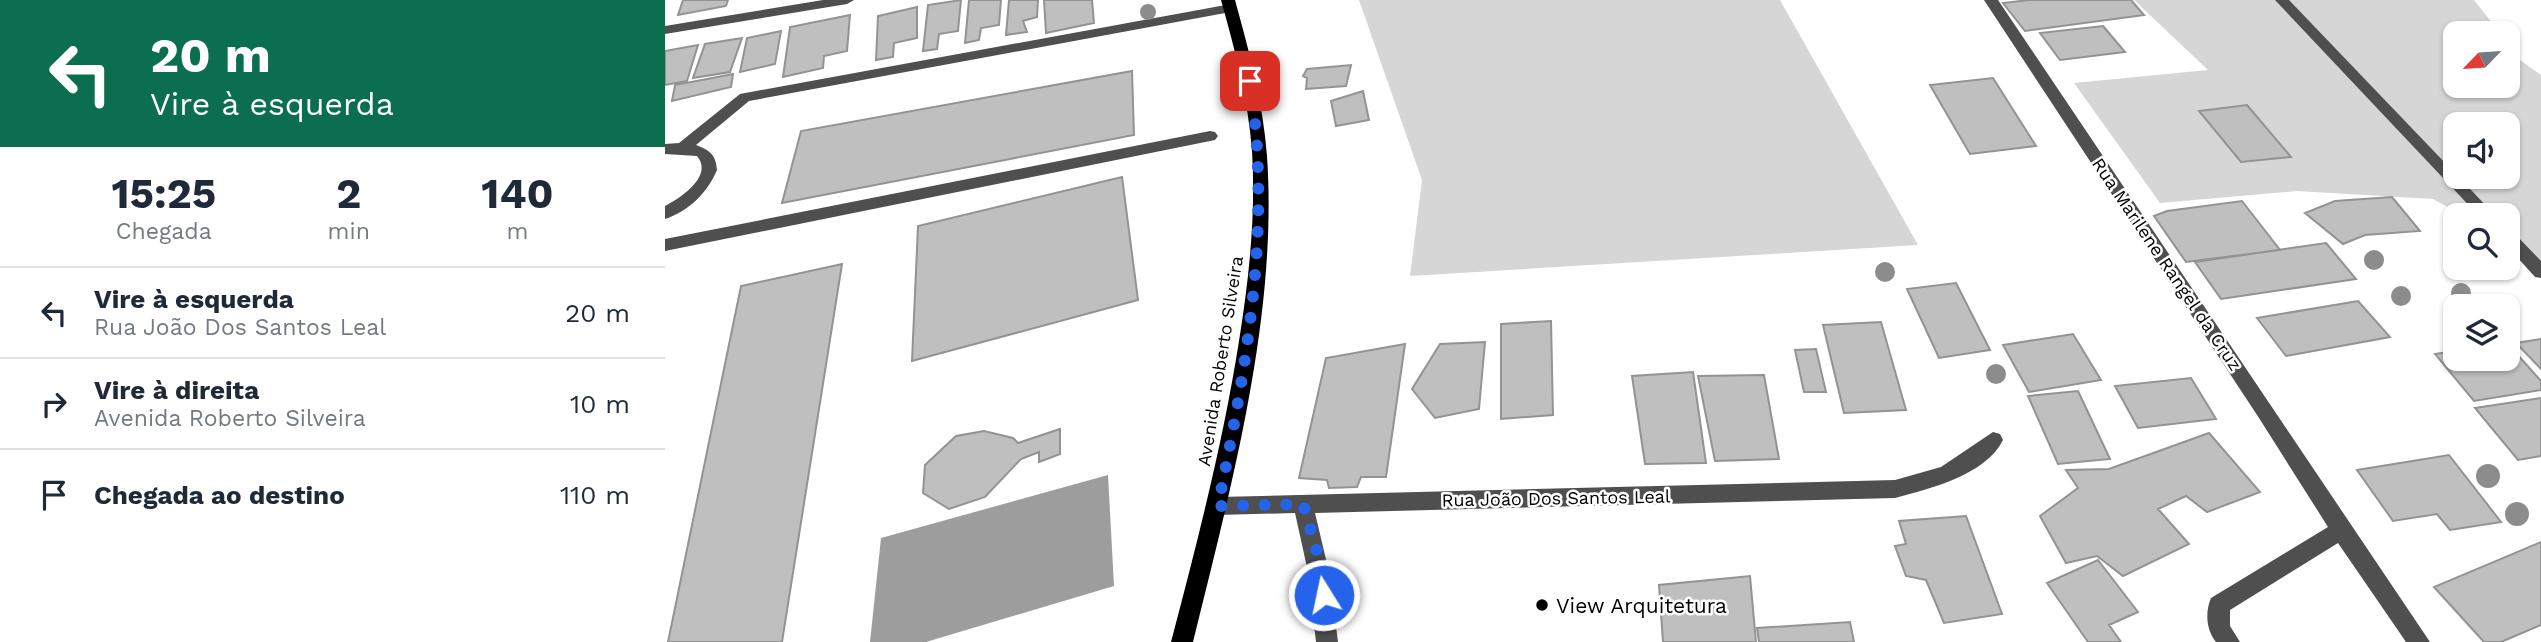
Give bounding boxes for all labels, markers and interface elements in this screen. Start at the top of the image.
north arrow [2443,21,2520,98]
map controls [2443,21,2520,371]
text: 20 m [150,26,271,84]
icon: left [35,28,126,119]
pin [1220,51,1280,111]
icon: arrive [1231,62,1269,100]
text: Vire à esquerda [150,85,394,123]
button: sound [2443,112,2520,189]
street label: Rua Marilene Rangel da Cruz [2088,154,2246,374]
text: 15:25 [111,169,216,218]
text: 2 [336,169,361,218]
text: 140 [481,169,554,218]
button: search [2443,203,2520,280]
text: Chegada [116,218,212,245]
text: min [328,218,370,245]
text: m [506,218,528,245]
street label: Avenida Roberto Silveira [1193,254,1247,468]
text: Vire à esquerda [94,284,294,314]
icon: left [35,294,73,332]
button: layers [2443,294,2520,371]
text: 20 m [565,298,630,328]
text: Rua João Dos Santos Leal [94,314,386,341]
text: Vire à direita [94,375,259,405]
icon: right [35,385,73,423]
text: 10 m [570,389,630,419]
text: Avenida Roberto Silveira [94,405,366,432]
icon: arrive [35,476,73,514]
text: Chegada ao destino [94,480,345,510]
text: 110 m [560,480,630,510]
street label: Rua João Dos Santos Leal [1441,485,1671,510]
position arrow [1287,558,1361,632]
place label: View Arquitetura [1556,593,1727,618]
marker: View Arquitetura [1534,597,1550,613]

